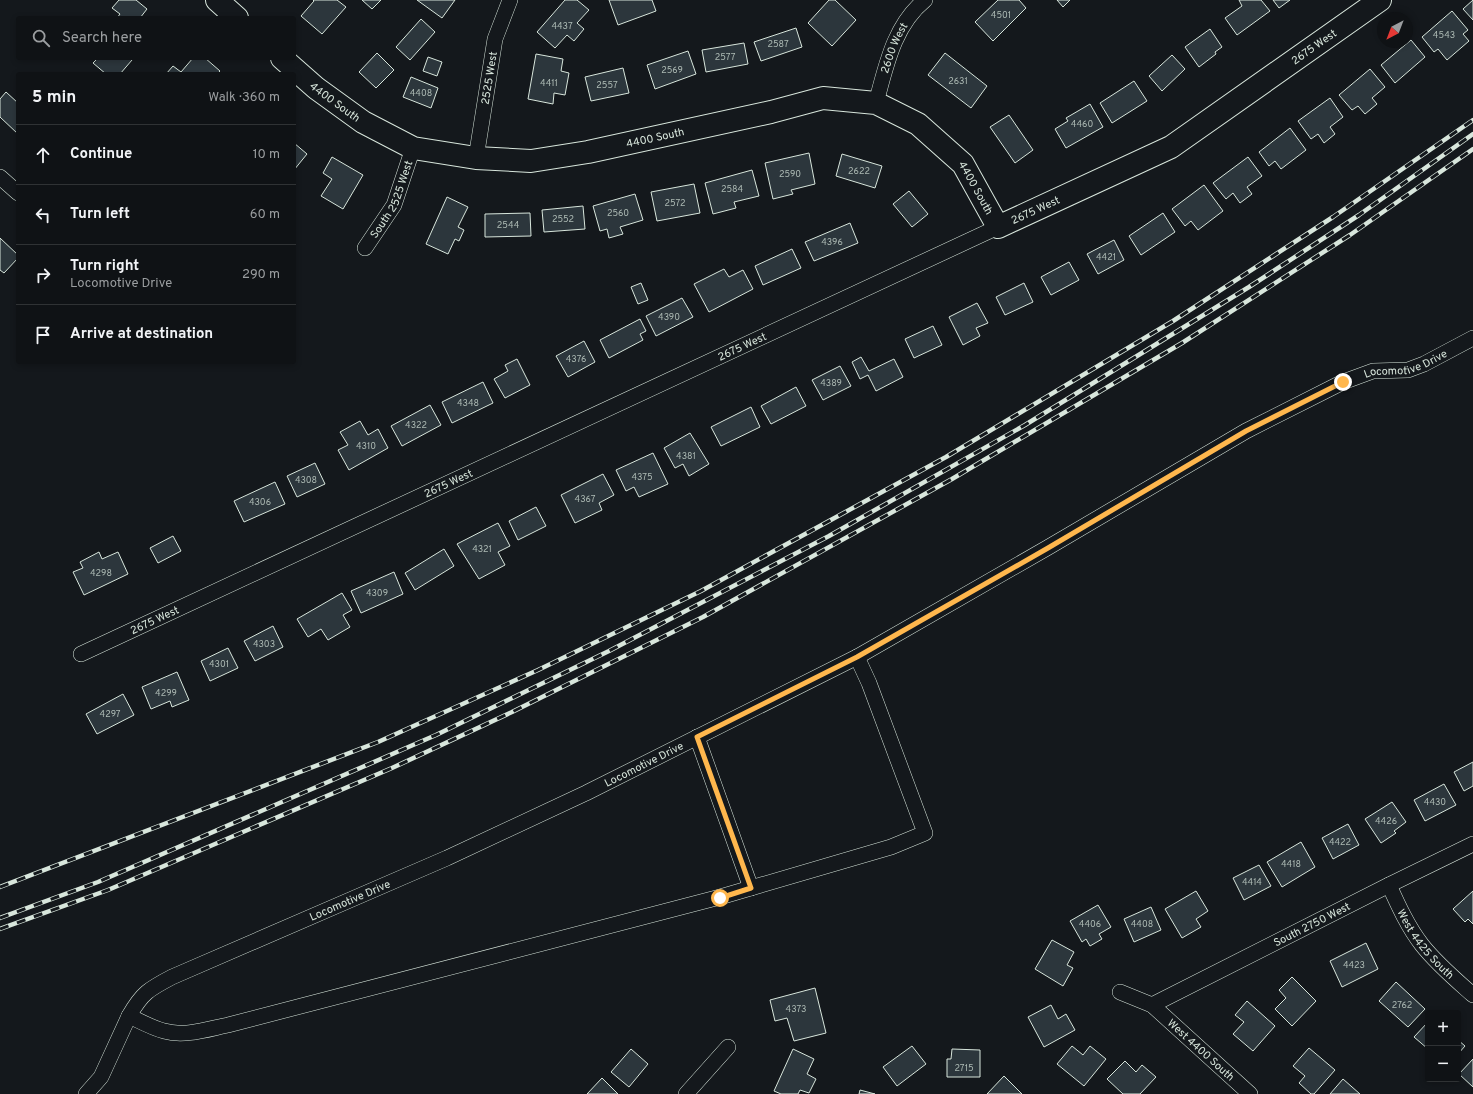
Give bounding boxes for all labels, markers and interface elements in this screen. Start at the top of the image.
house number: 4501 [991,10,1011,21]
north arrow [1377,12,1413,48]
search box [16,16,296,60]
street label: 2600 West [878,20,911,75]
house number: 4437 [551,21,573,32]
icon: search [30,27,52,49]
street label: 2675 West [1289,27,1340,68]
text: Search here [62,29,142,48]
house number: 4543 [1433,30,1455,41]
house number: 2587 [767,39,789,50]
street label: 2525 West [479,51,501,106]
house number: 2577 [715,52,736,63]
house number: 2569 [661,65,683,76]
house number: 2631 [948,76,968,87]
house number: 4411 [540,78,558,89]
street label: 4400 South [306,80,363,126]
house number: 2557 [596,80,618,91]
text: 5 min [32,87,76,109]
house number: 4408 [410,88,432,99]
text: Walk · 360 m [208,90,280,106]
house number: 4460 [1071,119,1093,130]
street label: 4400 South [625,125,686,151]
icon: ahead [32,144,54,166]
text: Continue [70,145,132,164]
text: 10 m [253,147,280,163]
street label: South 2525 West [368,159,416,241]
street label: 4400 South [955,159,996,218]
house number: 2622 [848,166,870,177]
house number: 2590 [779,169,801,180]
house number: 2584 [721,184,744,195]
street label: 2675 West [1009,193,1062,228]
house number: 2572 [664,198,686,209]
icon: left [32,204,54,226]
text: Turn left [70,205,130,224]
text: 60 m [250,207,280,223]
house number: 2560 [607,208,629,219]
house number: 2552 [552,214,574,225]
house number: 2544 [497,220,520,231]
house number: 4396 [821,237,843,248]
house number: 4421 [1096,252,1116,263]
text: Turn right [70,257,139,276]
icon: right [32,264,54,286]
text: 290 m [242,267,280,283]
text: Locomotive Drive [70,276,172,292]
house number: 4390 [658,312,680,323]
icon: arrive [32,324,54,346]
text: Arrive at destination [70,325,213,344]
street label: 2675 West [716,330,769,365]
street label: Locomotive Drive [1362,347,1450,382]
house number: 4376 [566,354,586,365]
route end [1334,373,1352,391]
house number: 4389 [820,378,842,389]
house number: 4348 [457,398,479,409]
house number: 4322 [405,420,427,431]
house number: 4310 [356,441,376,452]
house number: 4381 [676,451,696,462]
street label: 2675 West [422,467,475,501]
house number: 4375 [631,472,653,483]
house number: 4308 [295,475,317,486]
house number: 4367 [575,494,596,505]
house number: 4306 [249,497,271,508]
house number: 4321 [472,544,492,555]
house number: 4298 [90,568,112,579]
house number: 4309 [366,588,388,599]
street label: 2675 West [128,603,181,638]
house number: 4303 [253,639,275,650]
house number: 4301 [209,659,229,670]
house number: 4299 [155,688,177,699]
house number: 4297 [100,709,121,720]
street label: Locomotive Drive [602,739,686,791]
house number: 4430 [1424,797,1446,808]
house number: 4426 [1375,816,1397,827]
house number: 4422 [1329,837,1351,848]
house number: 4418 [1281,859,1301,870]
street label: Locomotive Drive [308,877,393,925]
house number: 4414 [1242,877,1262,888]
route start [711,889,729,907]
street label: South 2750 West [1271,900,1353,950]
street label: West 4425 South [1393,907,1457,983]
house number: 4406 [1079,919,1101,930]
house number: 4408 [1131,919,1153,930]
house number: 4423 [1343,960,1365,971]
house number: 2762 [1392,1000,1412,1011]
house number: 4373 [786,1004,806,1015]
map controls [1425,1010,1461,1082]
button: + [1425,1010,1461,1046]
street label: West 4400 South [1164,1016,1237,1084]
button: − [1425,1046,1461,1082]
house number: 2715 [954,1063,974,1074]

